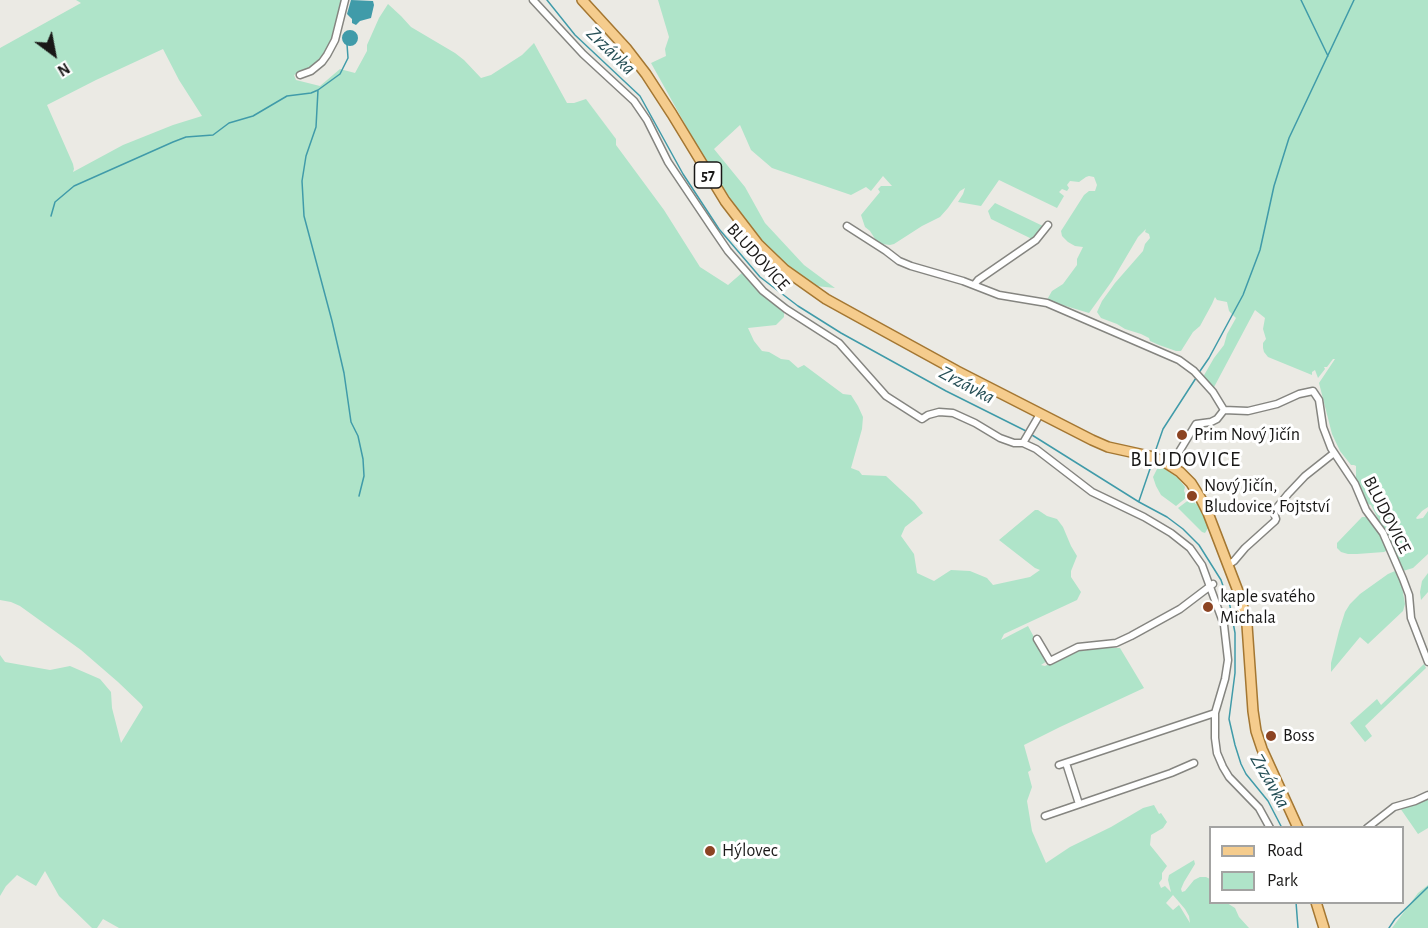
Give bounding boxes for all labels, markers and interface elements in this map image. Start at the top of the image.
water label: Zrzávka [581,22,641,80]
north arrow [24,24,84,84]
text: N [55,60,72,79]
road number: 57 [694,162,722,188]
street label: BLUDOVICE [722,219,794,295]
water label: Zrzávka [935,361,999,409]
place label: Prim Nový Jičín [1194,424,1300,446]
marker: Prim Nový Jičín [1175,428,1189,442]
district label: BLUDOVICE [1130,447,1242,473]
street label: BLUDOVICE [1358,473,1416,557]
place label: Nový Jičín, Bludovice, Fojtství [1204,475,1330,518]
marker: Nový Jičín, Bludovice, Fojtství [1185,489,1199,503]
place label: kaple svatého Michala [1220,586,1315,628]
marker: kaple svatého Michala [1201,600,1215,614]
place label: Boss [1283,725,1315,747]
marker: Boss [1264,729,1278,743]
water label: Zrzávka [1245,749,1295,813]
legend [1209,826,1404,904]
place label: Hýlovec [722,840,778,862]
text: Road [1267,842,1303,860]
marker: Hýlovec [703,844,717,858]
text: Park [1267,872,1298,890]

